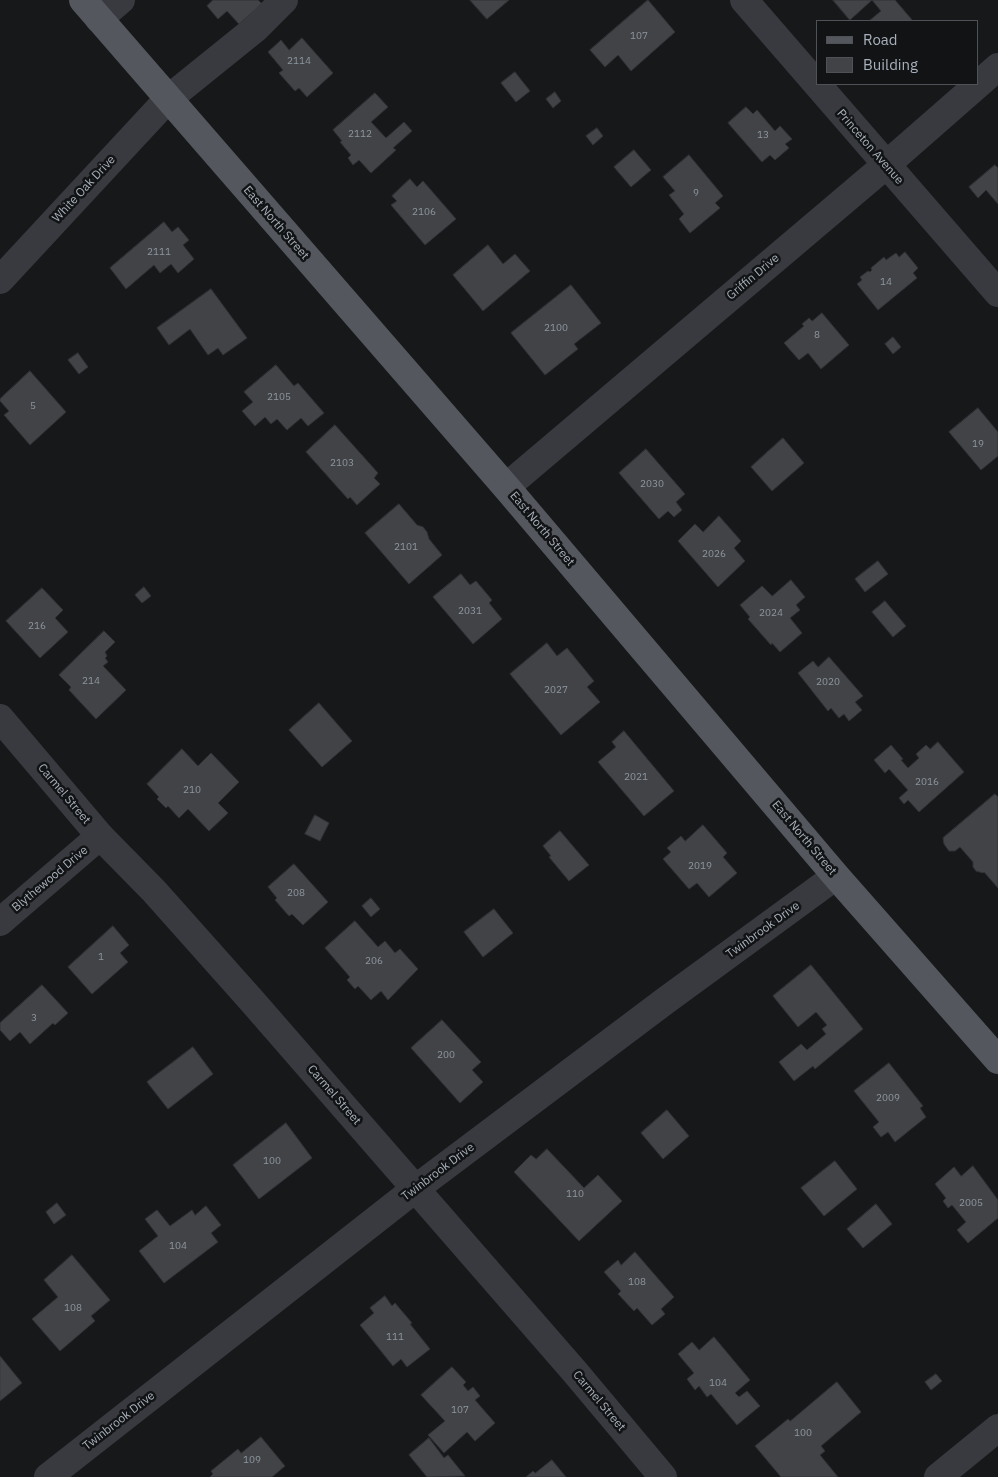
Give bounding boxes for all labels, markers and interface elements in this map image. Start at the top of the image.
legend [816,20,978,85]
house number: 107 [630,30,648,42]
text: Road [863,30,898,49]
house number: 2114 [287,55,311,67]
text: Building [863,55,918,74]
street label: Princeton Avenue [834,107,906,187]
house number: 2112 [348,128,372,140]
house number: 13 [757,129,769,141]
street label: White Oak Drive [49,153,119,225]
street label: East North Street [240,183,312,263]
house number: 9 [693,187,699,199]
house number: 2106 [412,206,436,218]
house number: 2111 [147,246,171,258]
street label: Griffin Drive [724,251,782,303]
house number: 14 [880,276,892,288]
house number: 2100 [544,322,568,334]
house number: 8 [814,329,820,341]
house number: 2105 [267,391,291,403]
house number: 5 [30,400,36,412]
house number: 19 [972,438,984,450]
house number: 2103 [330,457,354,469]
house number: 2030 [640,478,664,490]
street label: East North Street [507,489,577,569]
house number: 2101 [394,541,418,553]
house number: 2026 [702,548,726,560]
house number: 2031 [458,605,482,617]
house number: 2024 [759,607,783,619]
house number: 216 [28,620,46,632]
house number: 214 [82,675,100,687]
house number: 2020 [816,676,840,688]
house number: 2027 [544,684,568,696]
street label: Carmel Street [35,761,93,827]
house number: 2021 [624,771,648,783]
house number: 2016 [915,776,939,788]
house number: 210 [183,784,201,796]
street label: East North Street [769,798,839,878]
street label: Blythewood Drive [9,843,91,915]
house number: 2019 [688,860,712,872]
house number: 208 [287,887,305,899]
street label: Twinbrook Drive [724,899,802,961]
house number: 1 [98,951,104,963]
house number: 206 [365,955,383,967]
house number: 3 [31,1012,37,1024]
house number: 200 [437,1049,455,1061]
street label: Carmel Street [304,1062,364,1128]
house number: 2009 [876,1092,900,1104]
street label: Twinbrook Drive [399,1140,477,1204]
house number: 100 [263,1155,281,1167]
house number: 110 [566,1188,584,1200]
house number: 2005 [959,1197,983,1209]
house number: 104 [169,1240,187,1252]
house number: 108 [628,1276,646,1288]
house number: 108 [64,1302,82,1314]
house number: 111 [386,1331,404,1343]
street label: Carmel Street [570,1368,628,1434]
house number: 104 [709,1377,727,1389]
street label: Twinbrook Drive [80,1388,158,1454]
house number: 107 [451,1404,469,1416]
house number: 100 [794,1427,812,1439]
house number: 109 [243,1454,261,1466]

